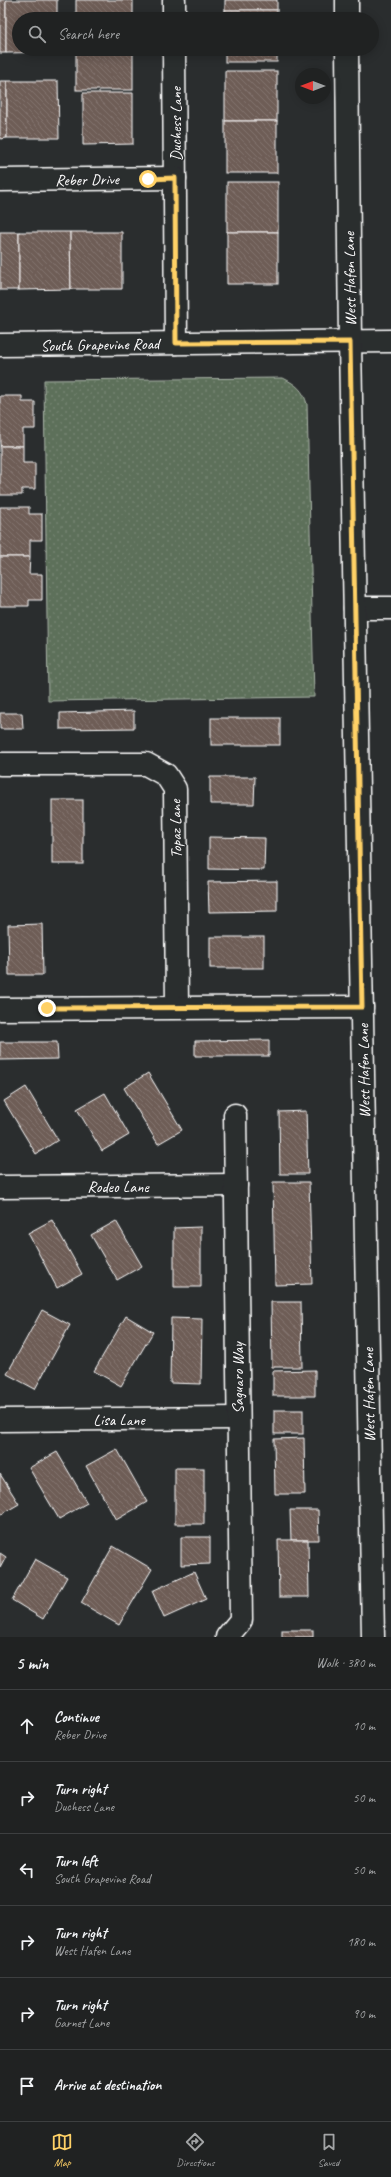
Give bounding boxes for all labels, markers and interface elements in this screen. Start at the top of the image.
search box [12,12,379,56]
icon: search [26,23,48,45]
text: Search here [58,25,119,44]
north arrow [295,68,331,104]
street label: Duchess Lane [166,85,186,161]
street label: Reber Drive [55,169,121,191]
route start [139,170,157,188]
street label: West Hafen Lane [339,230,361,326]
street label: South Grapevine Road [41,334,162,356]
street label: Topaz Lane [165,798,187,859]
route end [38,999,56,1017]
street label: West Hafen Lane [353,1022,375,1118]
street label: Rodeo Lane [87,1177,150,1197]
street label: Saguaro Way [228,1341,248,1414]
street label: West Hafen Lane [358,1346,380,1442]
street label: Lisa Lane [93,1410,147,1430]
text: 5 min [16,1653,48,1674]
text: Walk · 380 m [316,1655,375,1671]
text: Continue [54,1708,99,1727]
icon: ahead [16,1715,38,1737]
text: 10 m [353,1718,375,1734]
text: Reber Drive [54,1727,106,1743]
text: Turn right [54,1780,107,1799]
icon: right [16,1787,38,1809]
text: 50 m [353,1790,375,1806]
text: Duchess Lane [54,1799,114,1815]
text: Turn left [54,1852,97,1871]
icon: left [16,1859,38,1881]
text: 50 m [353,1862,375,1878]
text: South Grapevine Road [54,1871,150,1887]
text: Turn right [54,1924,107,1943]
icon: right [16,1931,38,1953]
text: 180 m [347,1934,375,1950]
text: West Hafen Lane [54,1943,130,1959]
text: Turn right [54,1996,107,2015]
icon: right [16,2003,38,2025]
text: 90 m [353,2006,375,2022]
text: Garnet Lane [54,2015,109,2031]
icon: arrive [16,2075,38,2097]
text: Arrive at destination [54,2076,161,2095]
tab: Map [51,2131,73,2169]
tab: Directions [176,2131,215,2169]
tab: Saved [318,2131,340,2169]

